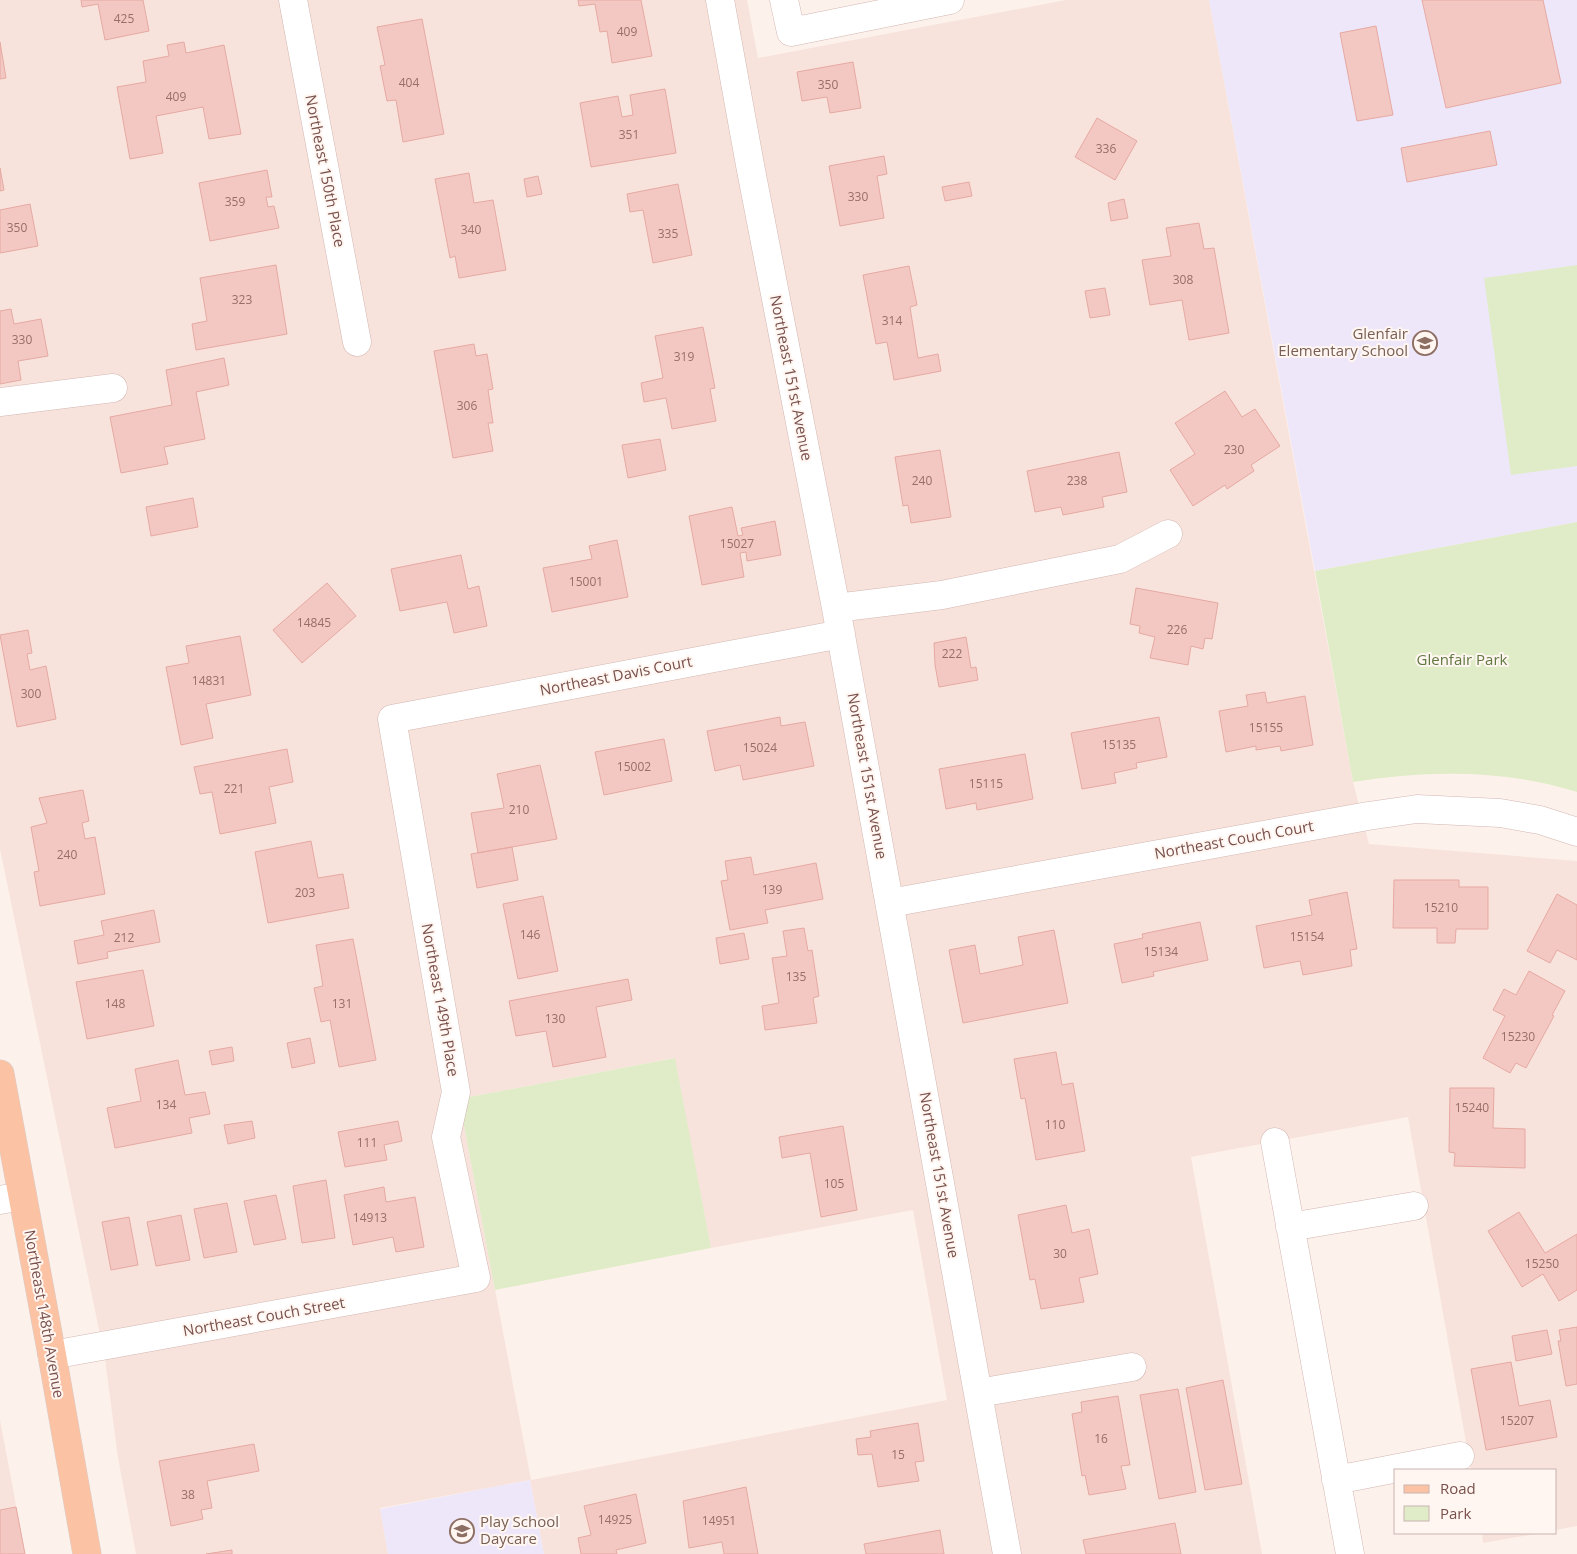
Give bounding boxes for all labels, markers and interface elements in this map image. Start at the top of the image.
house number: 425 [114,10,134,27]
house number: 409 [617,23,637,40]
house number: 404 [399,74,419,91]
house number: 350 [818,76,838,93]
house number: 409 [166,88,186,105]
street label: Northeast 150th Place [301,93,351,249]
house number: 351 [619,126,639,143]
house number: 336 [1096,140,1116,157]
house number: 330 [848,188,868,205]
house number: 359 [225,193,245,210]
house number: 350 [7,219,27,236]
house number: 340 [461,221,481,238]
house number: 335 [658,225,678,242]
house number: 308 [1173,271,1193,288]
house number: 323 [232,291,252,308]
street label: Northeast 151st Avenue [766,293,818,462]
house number: 314 [882,312,902,329]
place label: Glenfair Elementary School [1278,323,1408,360]
school or university icon: Glenfair Elementary School [1412,330,1438,356]
house number: 330 [12,331,32,348]
house number: 319 [674,348,694,365]
house number: 306 [457,397,477,414]
house number: 230 [1224,441,1244,458]
house number: 240 [912,472,932,489]
house number: 238 [1067,472,1087,489]
house number: 15027 [720,535,754,552]
house number: 15001 [569,573,603,590]
house number: 14845 [297,614,331,631]
house number: 226 [1167,621,1187,638]
house number: 222 [942,645,962,662]
park label: Glenfair Park [1417,649,1508,669]
street label: Northeast Davis Court [538,650,694,700]
house number: 14831 [192,672,226,689]
house number: 300 [21,685,41,702]
street label: Northeast 151st Avenue [844,691,892,861]
house number: 15155 [1249,719,1283,736]
house number: 15135 [1102,736,1136,753]
house number: 15024 [743,739,777,756]
house number: 15002 [617,758,651,775]
house number: 15115 [969,775,1003,792]
house number: 221 [224,780,244,797]
house number: 210 [509,801,529,818]
street label: Northeast Couch Court [1153,815,1315,863]
house number: 240 [57,846,77,863]
house number: 139 [762,881,782,898]
house number: 203 [295,884,315,901]
house number: 15210 [1424,899,1458,916]
street label: Northeast 149th Place [418,922,464,1078]
house number: 146 [520,926,540,943]
house number: 15154 [1290,928,1324,945]
house number: 212 [114,929,134,946]
house number: 15134 [1144,943,1178,960]
house number: 135 [786,968,806,985]
house number: 148 [105,995,125,1012]
house number: 131 [332,995,352,1012]
house number: 130 [545,1010,565,1027]
house number: 15230 [1501,1028,1535,1045]
street label: Northeast 151st Avenue [916,1090,964,1260]
house number: 134 [156,1096,176,1113]
house number: 15240 [1455,1099,1489,1116]
house number: 110 [1045,1116,1065,1133]
house number: 111 [357,1134,377,1151]
house number: 105 [824,1175,844,1192]
house number: 14913 [353,1209,387,1226]
street label: Northeast 148th Avenue [20,1228,70,1400]
house number: 30 [1053,1245,1067,1262]
house number: 15250 [1525,1255,1559,1272]
street label: Northeast Couch Street [181,1292,346,1340]
house number: 15207 [1500,1412,1534,1429]
house number: 16 [1094,1430,1108,1447]
house number: 15 [891,1446,905,1463]
legend [1394,1469,1557,1534]
text: Road [1440,1478,1476,1498]
house number: 38 [181,1486,195,1503]
text: Park [1440,1503,1471,1523]
place label: Play School Daycare [480,1511,559,1548]
house number: 14925 [598,1511,632,1528]
house number: 14951 [702,1512,736,1529]
school or university icon: Play School Daycare [449,1518,475,1544]

